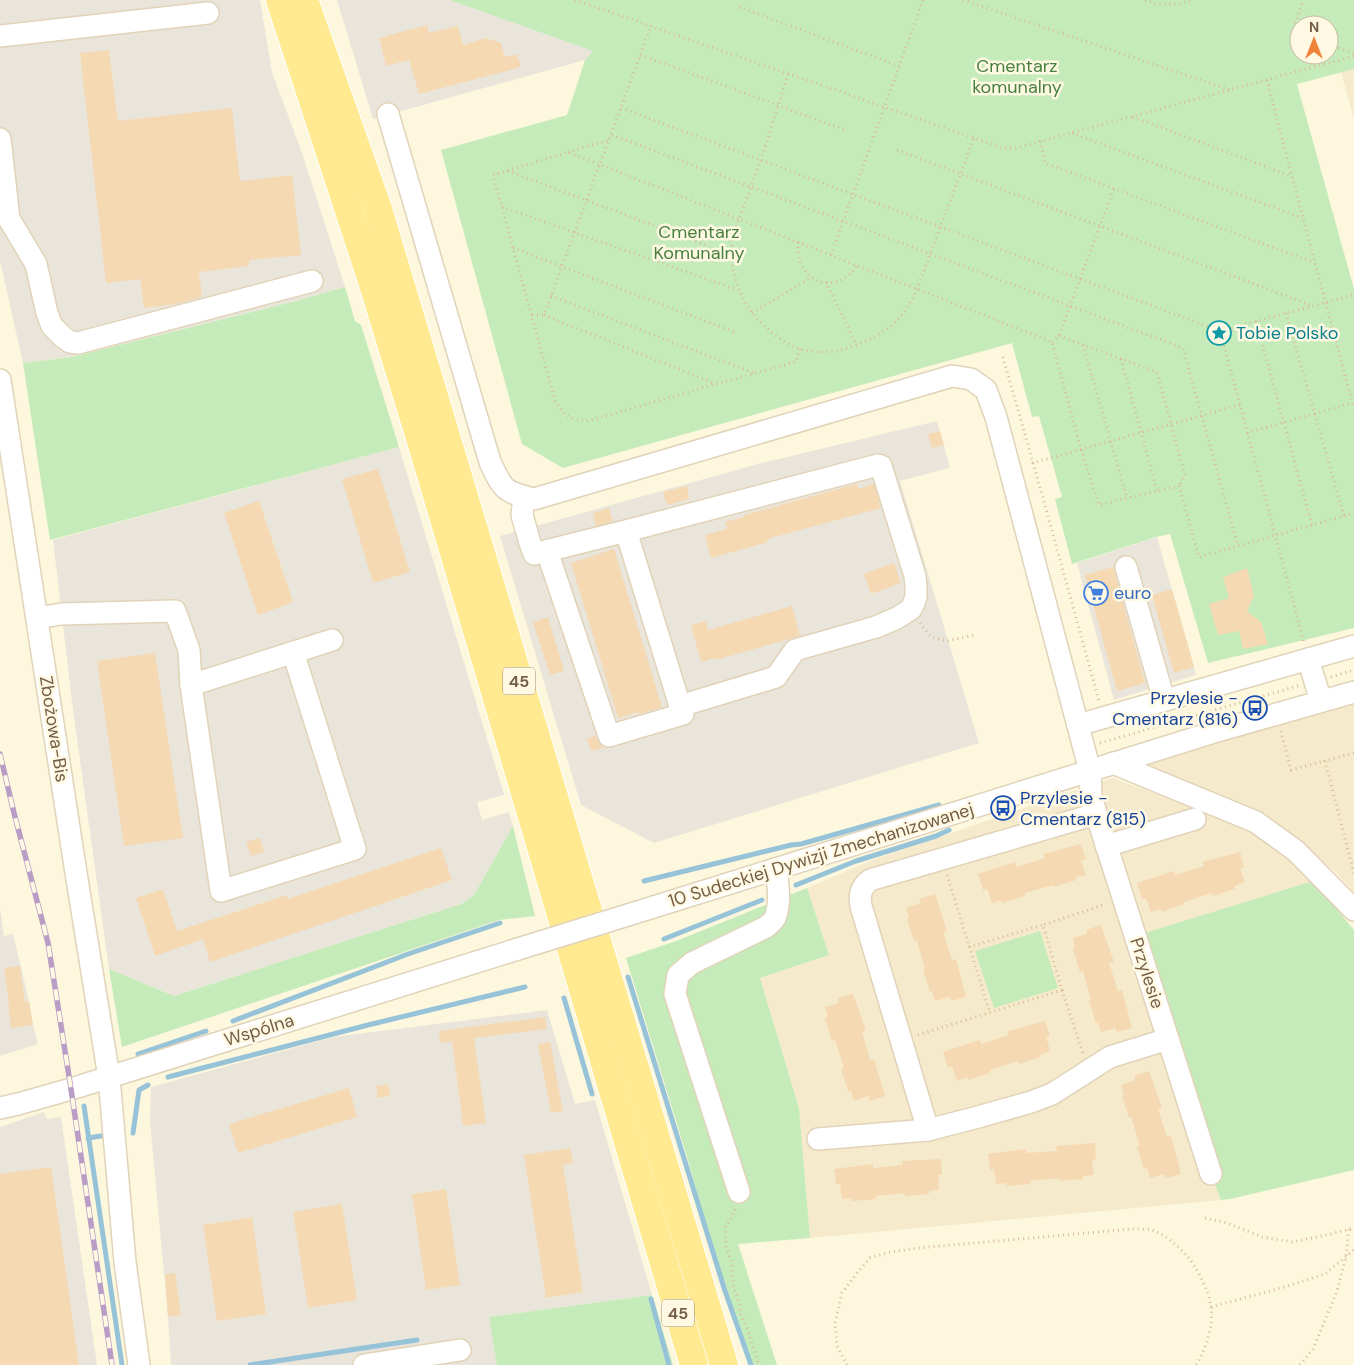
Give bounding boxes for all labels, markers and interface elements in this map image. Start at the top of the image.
north arrow [1289,15,1339,65]
text: N [1309,18,1319,36]
park label: Cmentarz komunalny [972,54,1062,99]
park label: Cmentarz Komunalny [653,220,745,265]
place icon: Tobie Polsko [1206,320,1232,346]
place label: Tobie Polsko [1236,321,1339,345]
supermarket icon: euro [1083,580,1109,606]
place label: euro [1114,581,1152,605]
road number: 45 [503,668,535,694]
street label: Zbożowa-Bis [34,674,74,784]
place label: Przylesie - Cmentarz (816) [1112,686,1238,731]
bus stop icon: Przylesie - Cmentarz (816) [1242,695,1268,721]
place label: Przylesie - Cmentarz (815) [1020,786,1146,831]
bus stop icon: Przylesie - Cmentarz (815) [990,795,1016,821]
street label: 10 Sudeckiej Dywizji Zmechanizowanej [665,797,977,913]
street label: Przylesie [1124,934,1170,1012]
street label: Wspólna [221,1008,297,1052]
road number: 45 [662,1300,694,1326]

